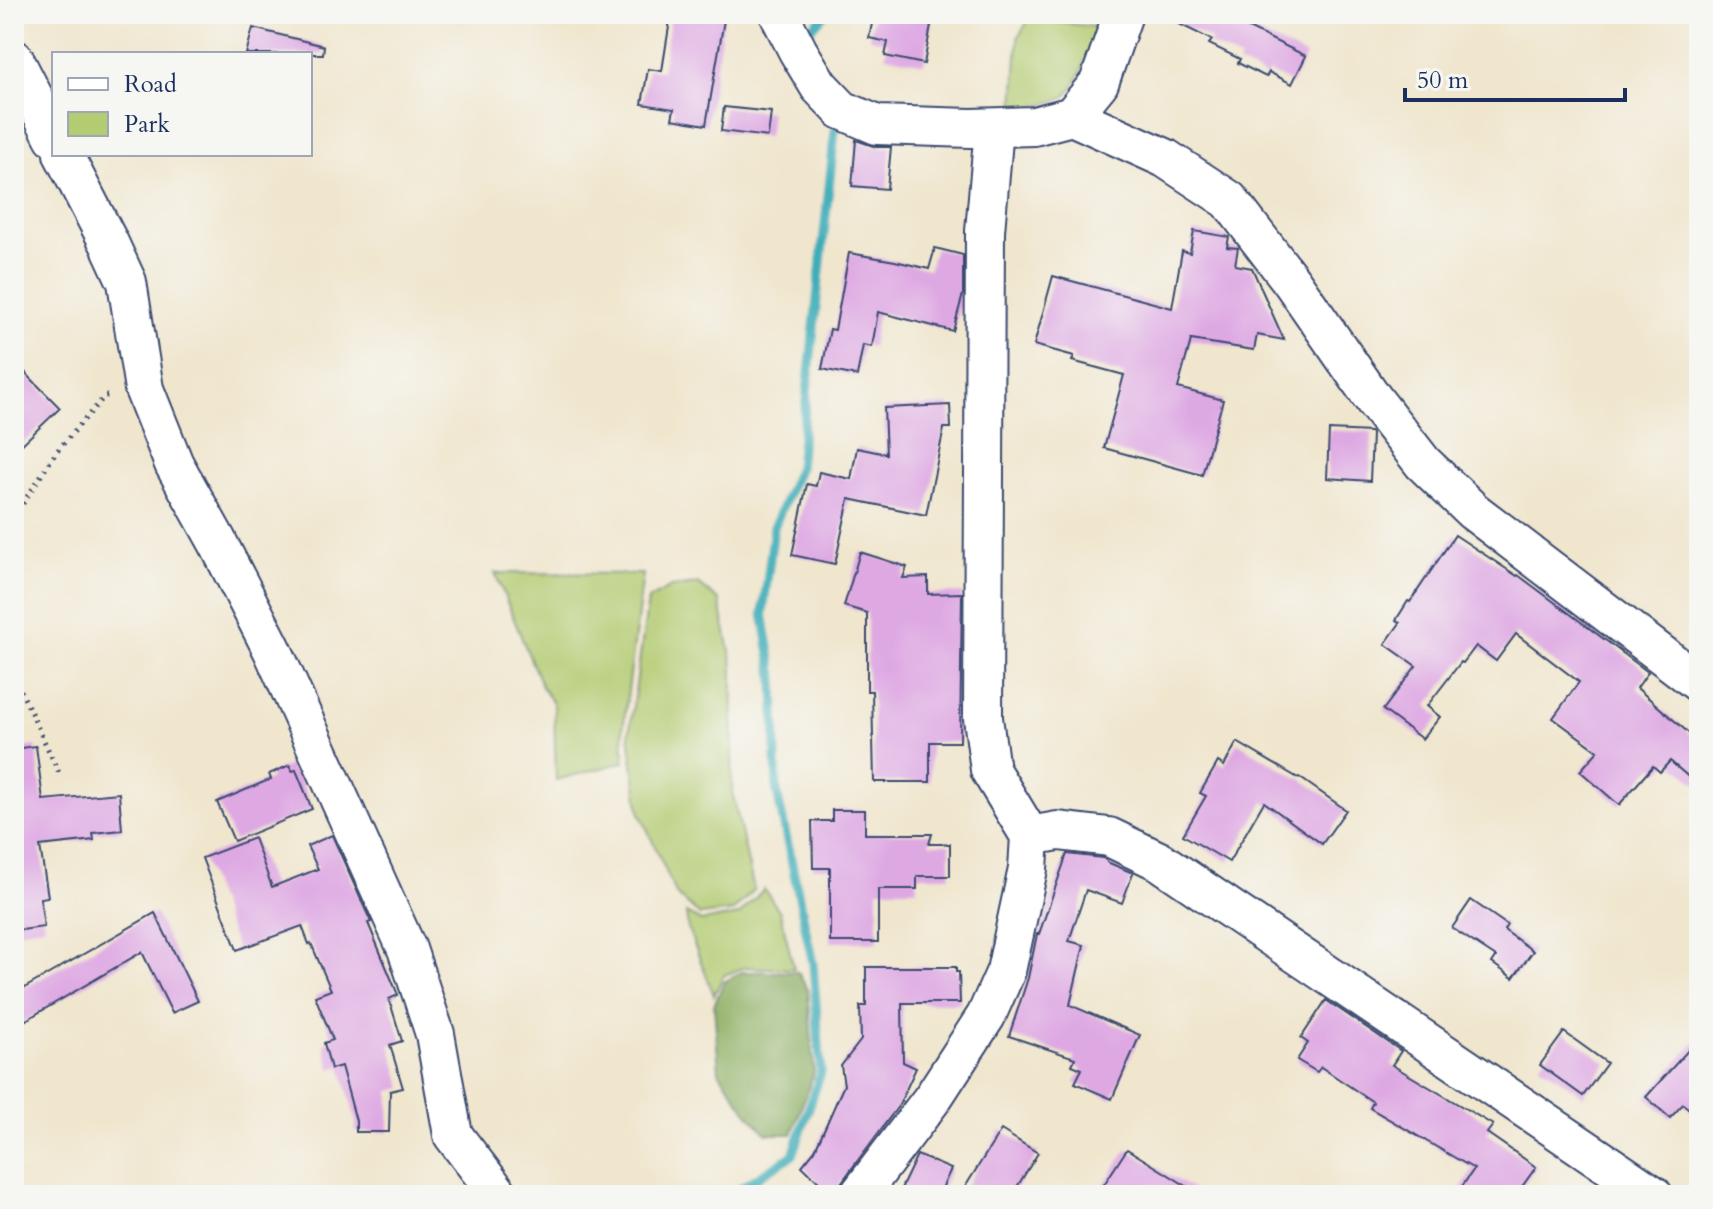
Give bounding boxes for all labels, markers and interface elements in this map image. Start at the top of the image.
legend [52,52,312,156]
scale bar [1405,52,1625,102]
text: 50 m [1417,64,1469,97]
text: Road [124,68,177,101]
text: Park [124,108,170,141]

